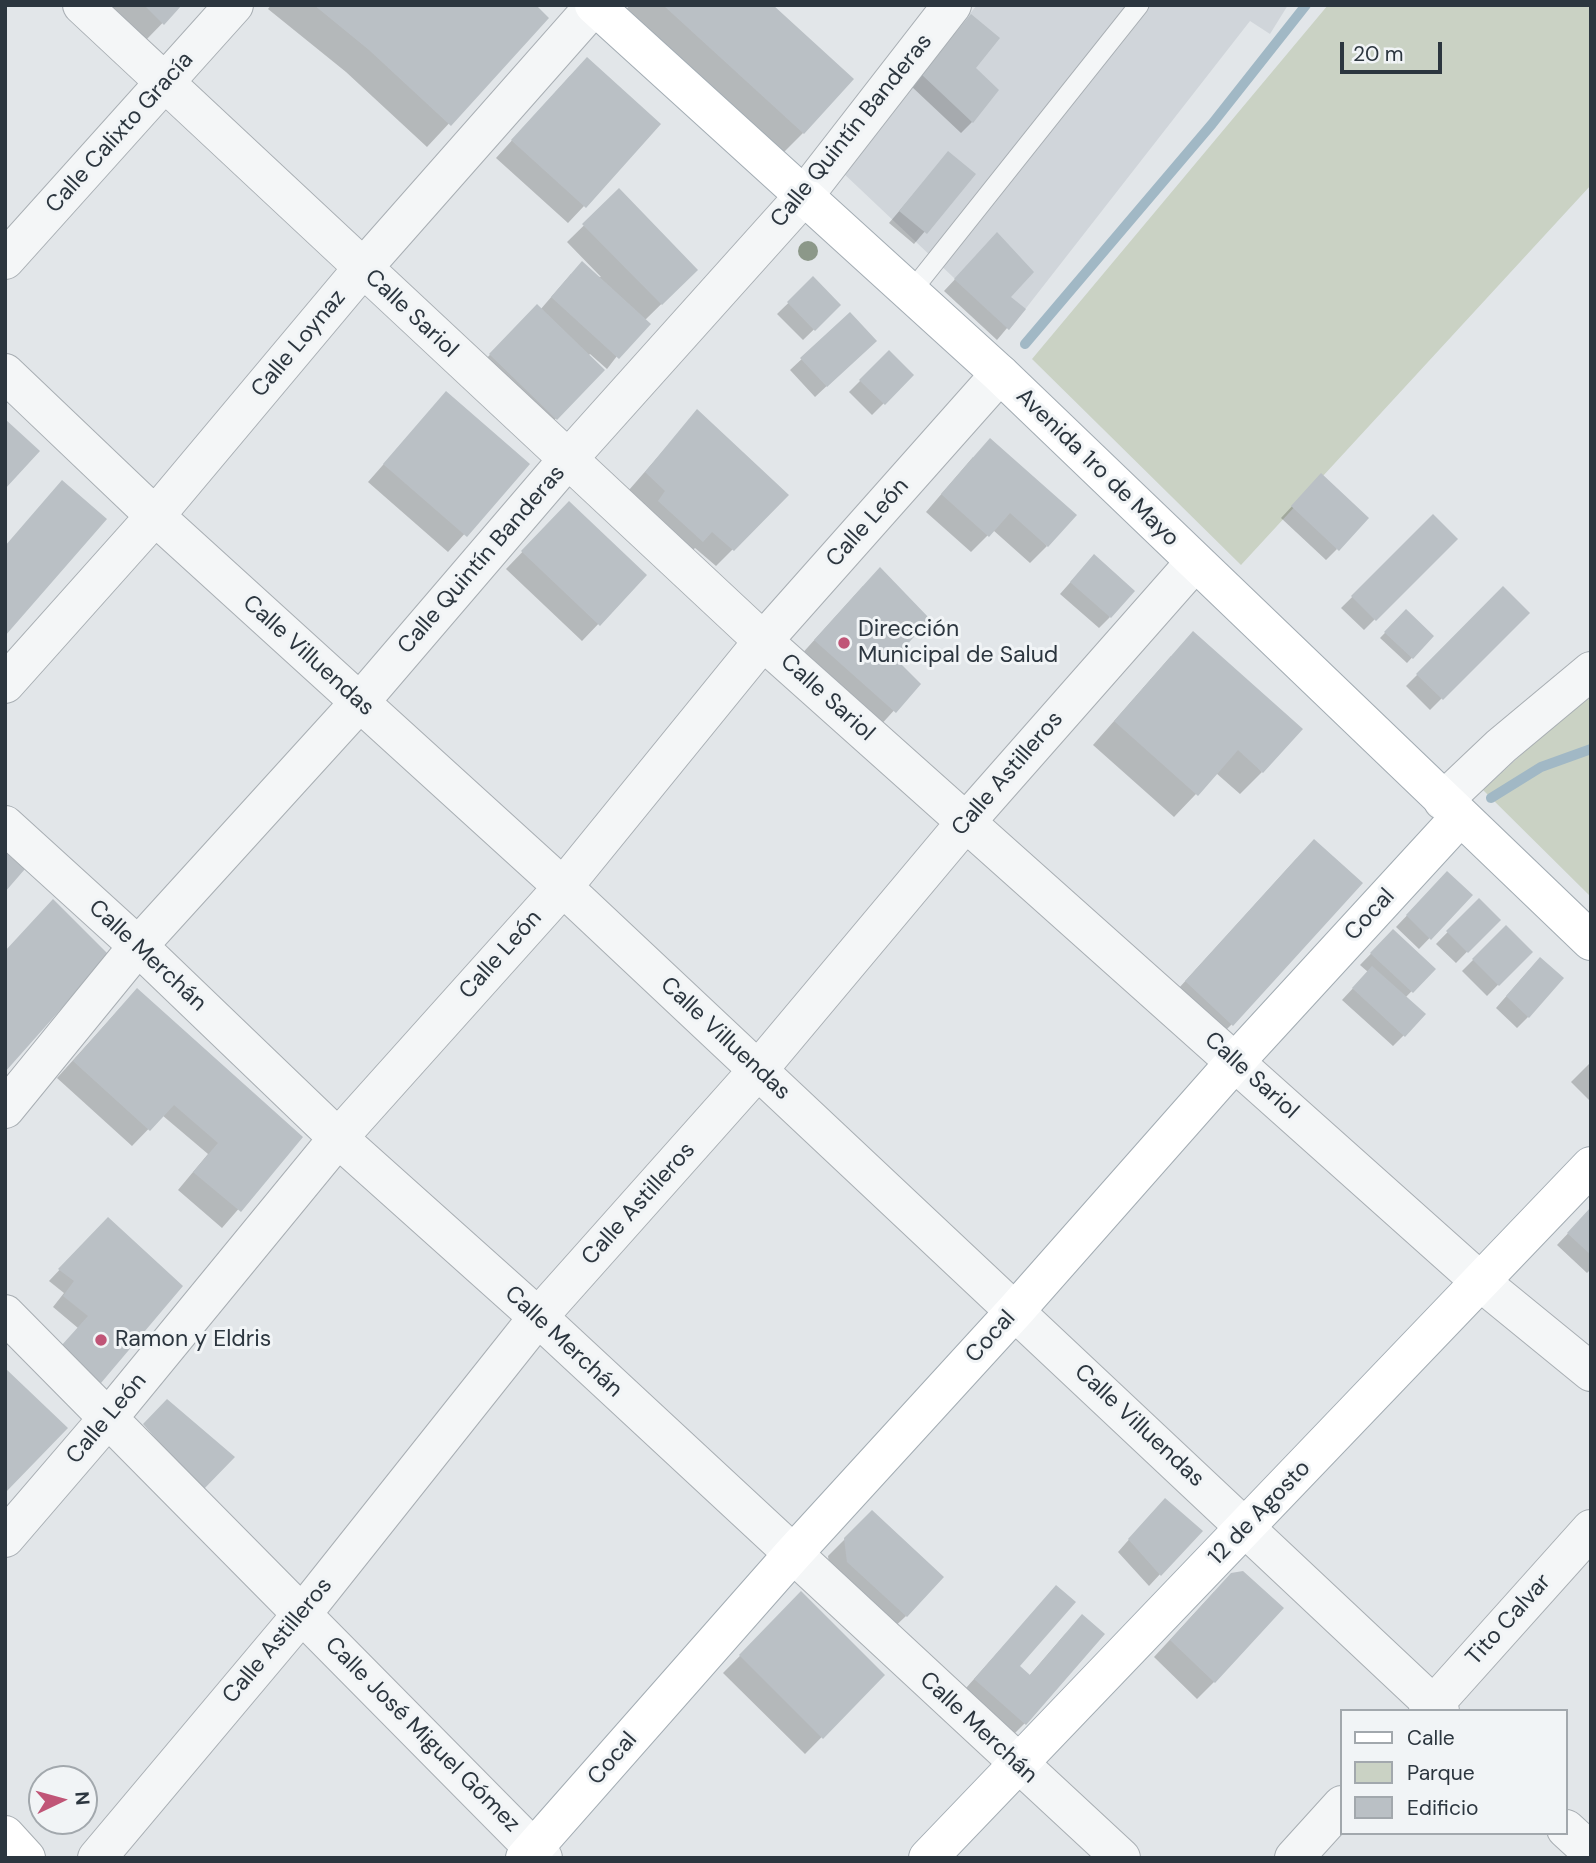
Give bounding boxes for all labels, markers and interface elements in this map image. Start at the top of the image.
scale bar [1344,28,1446,72]
street label: Calle Quintín Banderas [765,29,939,233]
text: 20 m [1353,40,1404,68]
street label: Calle Calixto Gracía [40,47,200,219]
street label: Calle Sariol [359,264,463,364]
street label: Calle Loynaz [246,285,352,403]
street label: Avenida 1ro de Mayo [1010,383,1184,553]
street label: Calle Quintín Banderas [392,460,572,660]
street label: Calle León [821,473,915,573]
street label: Calle Villuendas [237,590,379,722]
place label: Dirección Municipal de Salud [858,616,1058,670]
marker: Dirección Municipal de Salud [836,635,852,651]
street label: Calle Sariol [774,649,880,747]
street label: Calle Astilleros [946,706,1070,842]
street label: Cocal [1339,883,1401,947]
street label: Calle Merchán [82,894,212,1018]
street label: Calle León [454,905,548,1005]
street label: Calle Villuendas [654,972,796,1106]
street label: Calle Sariol [1198,1027,1304,1125]
street label: Calle Astilleros [577,1137,701,1271]
street label: Calle Merchán [498,1280,628,1404]
street label: Cocal [960,1305,1022,1369]
place label: Ramon y Eldris [115,1326,271,1354]
marker: Ramon y Eldris [93,1332,109,1348]
street label: Calle Villuendas [1068,1359,1210,1493]
street label: Calle León [61,1368,153,1470]
street label: 12 de Agosto [1203,1455,1317,1571]
street label: Tito Calvar [1461,1569,1557,1671]
street label: Calle Astilleros [217,1572,339,1710]
street label: Calle José Miguel Gómez [319,1632,525,1838]
street label: Calle Merchán [913,1666,1043,1790]
legend [1340,1709,1568,1835]
text: Calle [1407,1724,1455,1752]
street label: Cocal [583,1727,643,1791]
text: Parque [1407,1759,1475,1787]
north arrow [28,1765,98,1835]
text: N [69,1790,95,1806]
text: Edificio [1407,1794,1478,1822]

